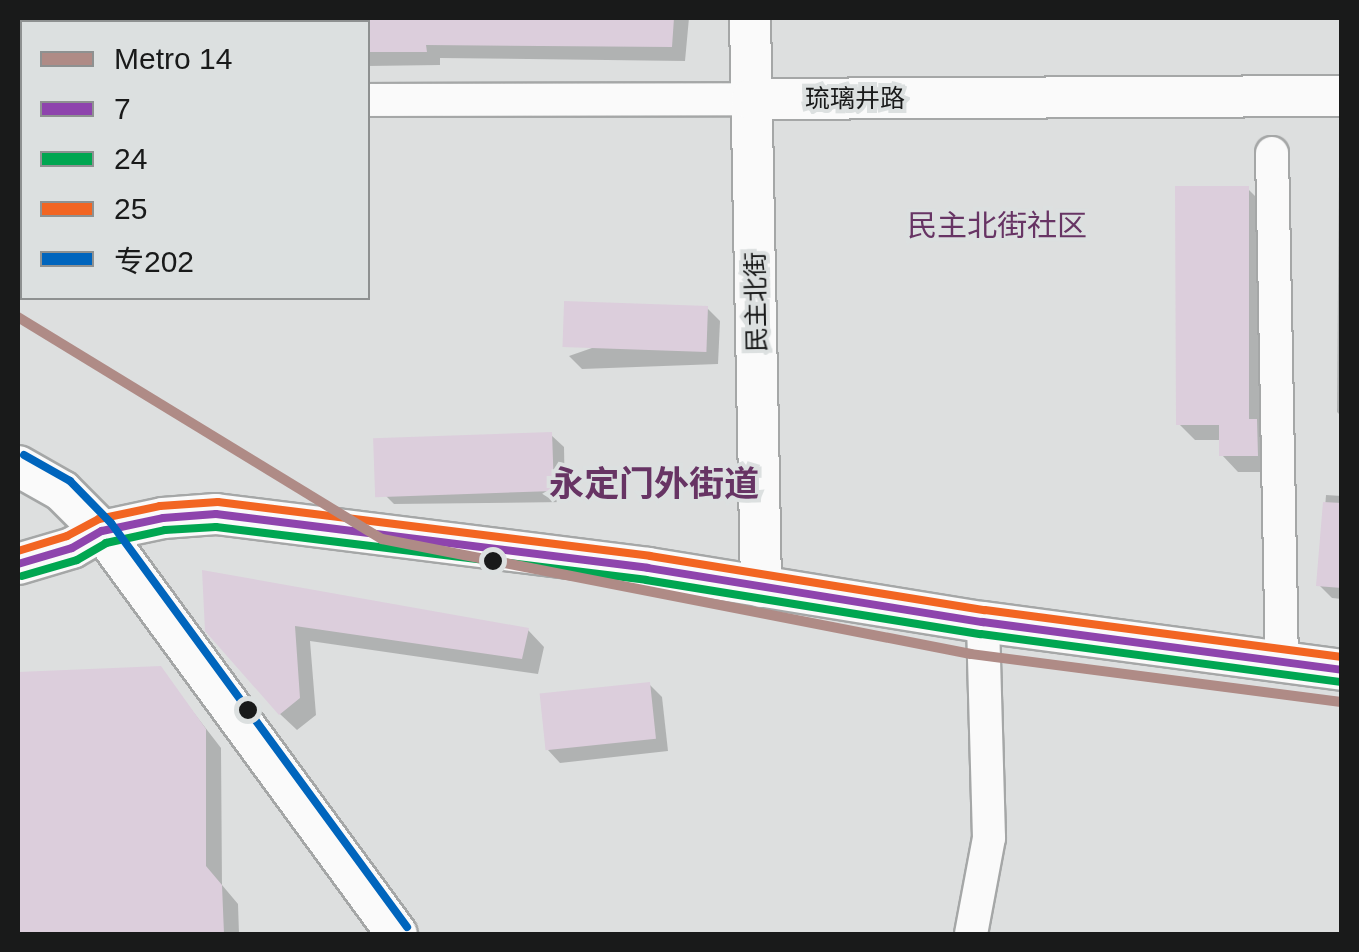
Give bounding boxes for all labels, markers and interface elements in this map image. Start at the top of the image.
legend [20,20,370,300]
text: Metro 14 [114,42,232,75]
street label: 琉璃井路 [805,83,905,113]
text: 7 [114,92,131,125]
text: 24 [114,142,147,175]
text: 25 [114,192,147,225]
district label: 民主北街社区 [907,208,1087,244]
text: 专202 [114,245,194,278]
street label: 民主北街 [740,252,772,352]
district label: 永定门外街道 [549,463,759,505]
unlabelled marker [483,551,503,571]
unlabelled marker [238,700,258,720]

